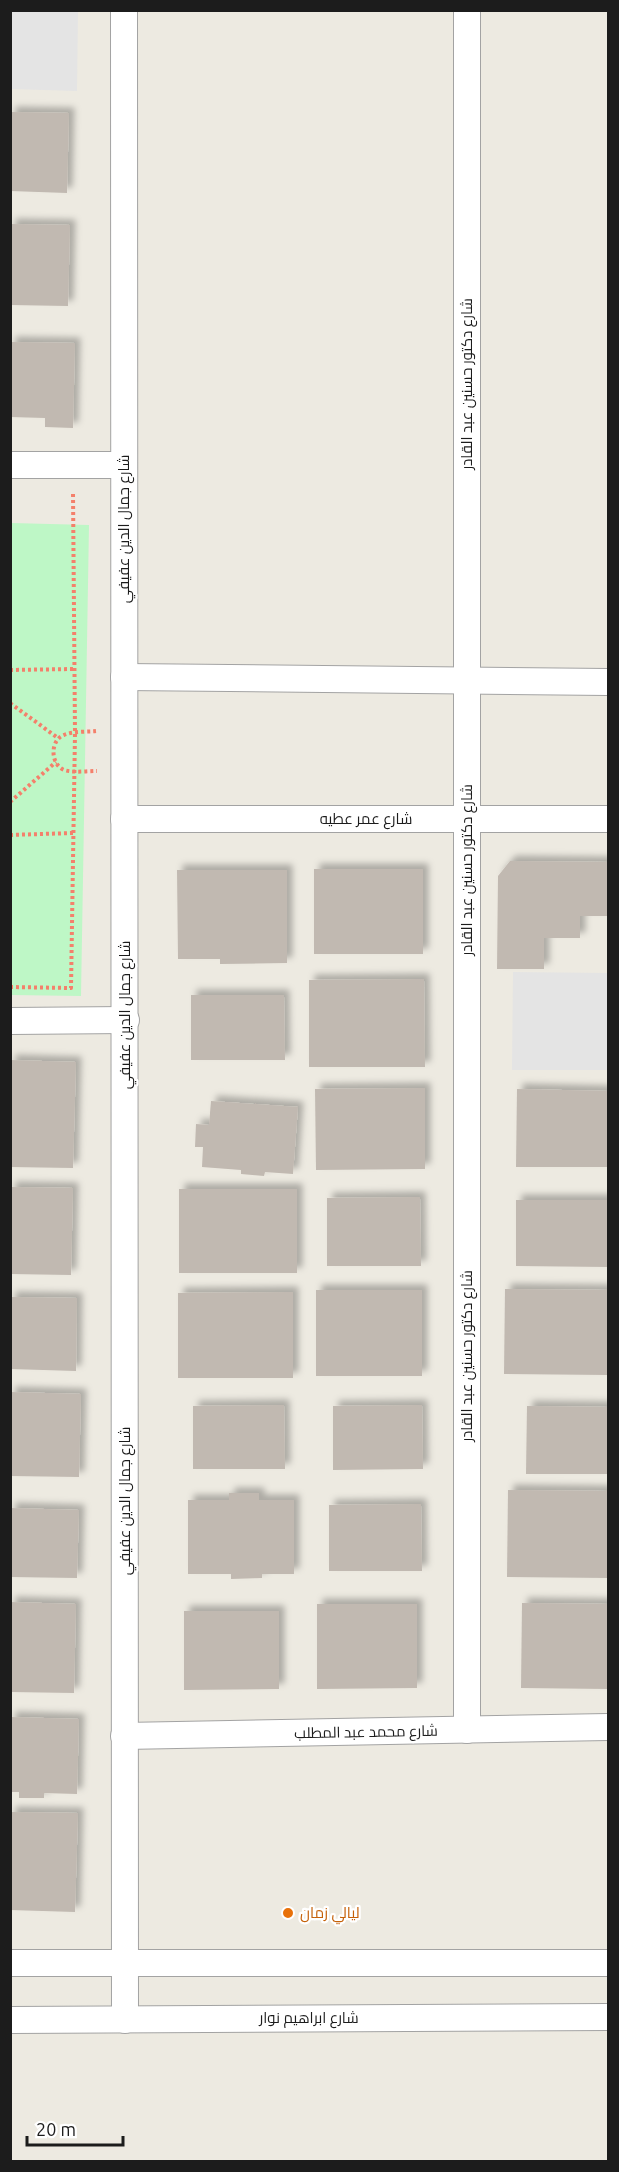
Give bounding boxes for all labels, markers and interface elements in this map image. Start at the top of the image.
street label: شارع دكتور حسنين عبد القادر [458,298,478,471]
street label: شارع جمال الدين عفيفي [115,455,136,603]
street label: شارع دكتور حسنين عبد القادر [458,784,478,957]
street label: شارع عمر عطيه [320,810,412,830]
street label: شارع جمال الدين عفيفي [116,941,137,1089]
street label: شارع دكتور حسنين عبد القادر [458,1270,478,1443]
street label: شارع جمال الدين عفيفي [116,1427,137,1575]
street label: شارع محمد عبد المطلب [294,1722,438,1744]
place label: ليالي زمان [300,1904,360,1925]
marker: ليالي زمان [281,1906,295,1920]
street label: شارع ابراهيم نوار [258,2009,359,2029]
scale bar [27,2109,123,2147]
text: 20 m [36,2119,76,2139]

